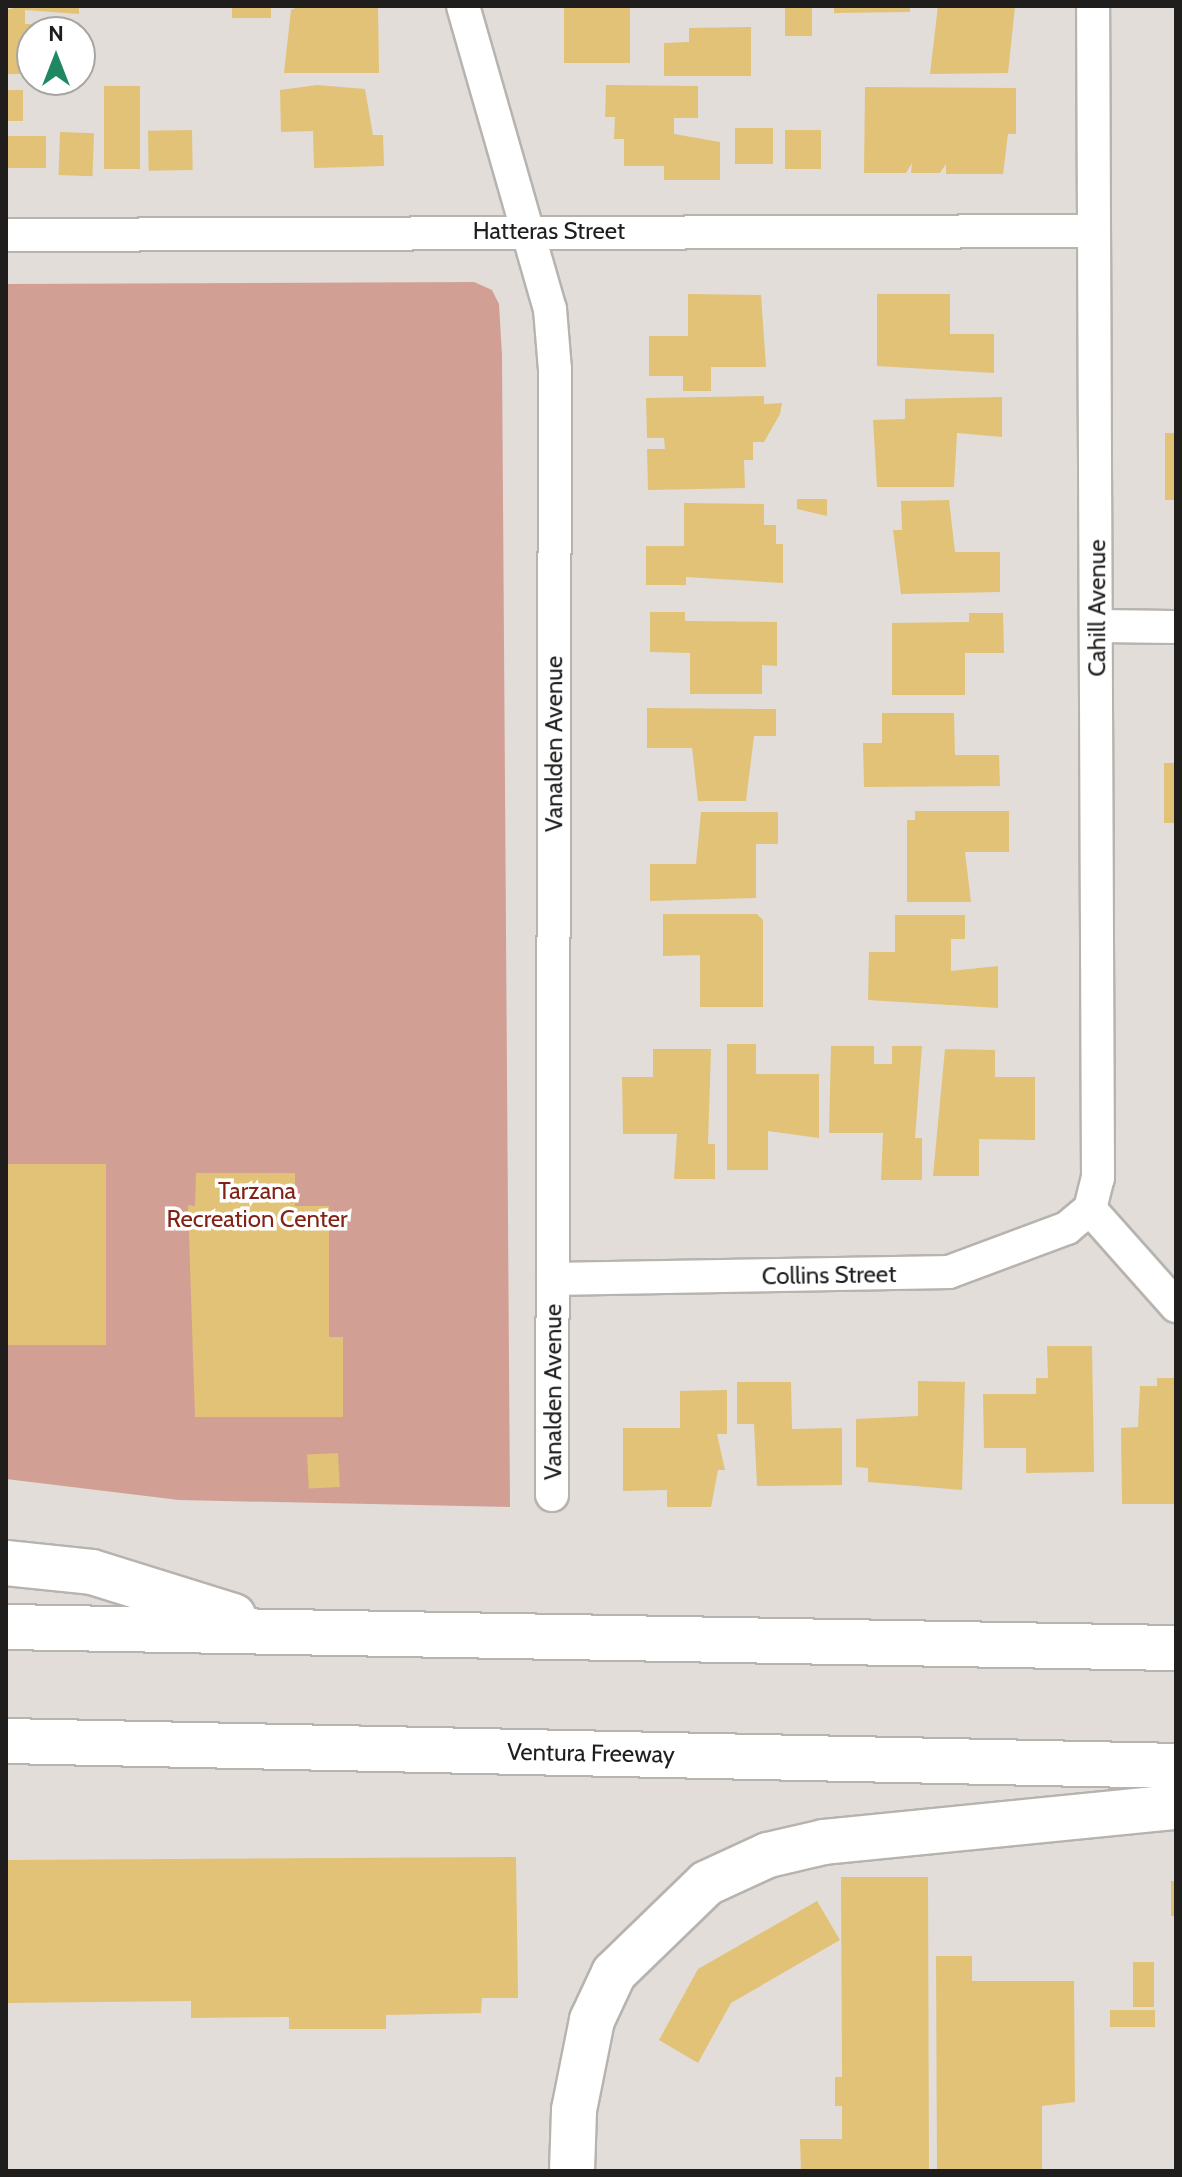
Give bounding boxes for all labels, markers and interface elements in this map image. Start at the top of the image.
north arrow [16,16,96,96]
text: N [48,20,64,47]
street label: Hatteras Street [473,217,625,245]
street label: Cahill Avenue [1083,539,1111,677]
street label: Vanalden Avenue [540,656,568,832]
park label: Tarzana Recreation Center [166,1177,348,1233]
street label: Collins Street [762,1259,896,1291]
street label: Vanalden Avenue [539,1304,567,1480]
street label: Ventura Freeway [507,1737,675,1769]

